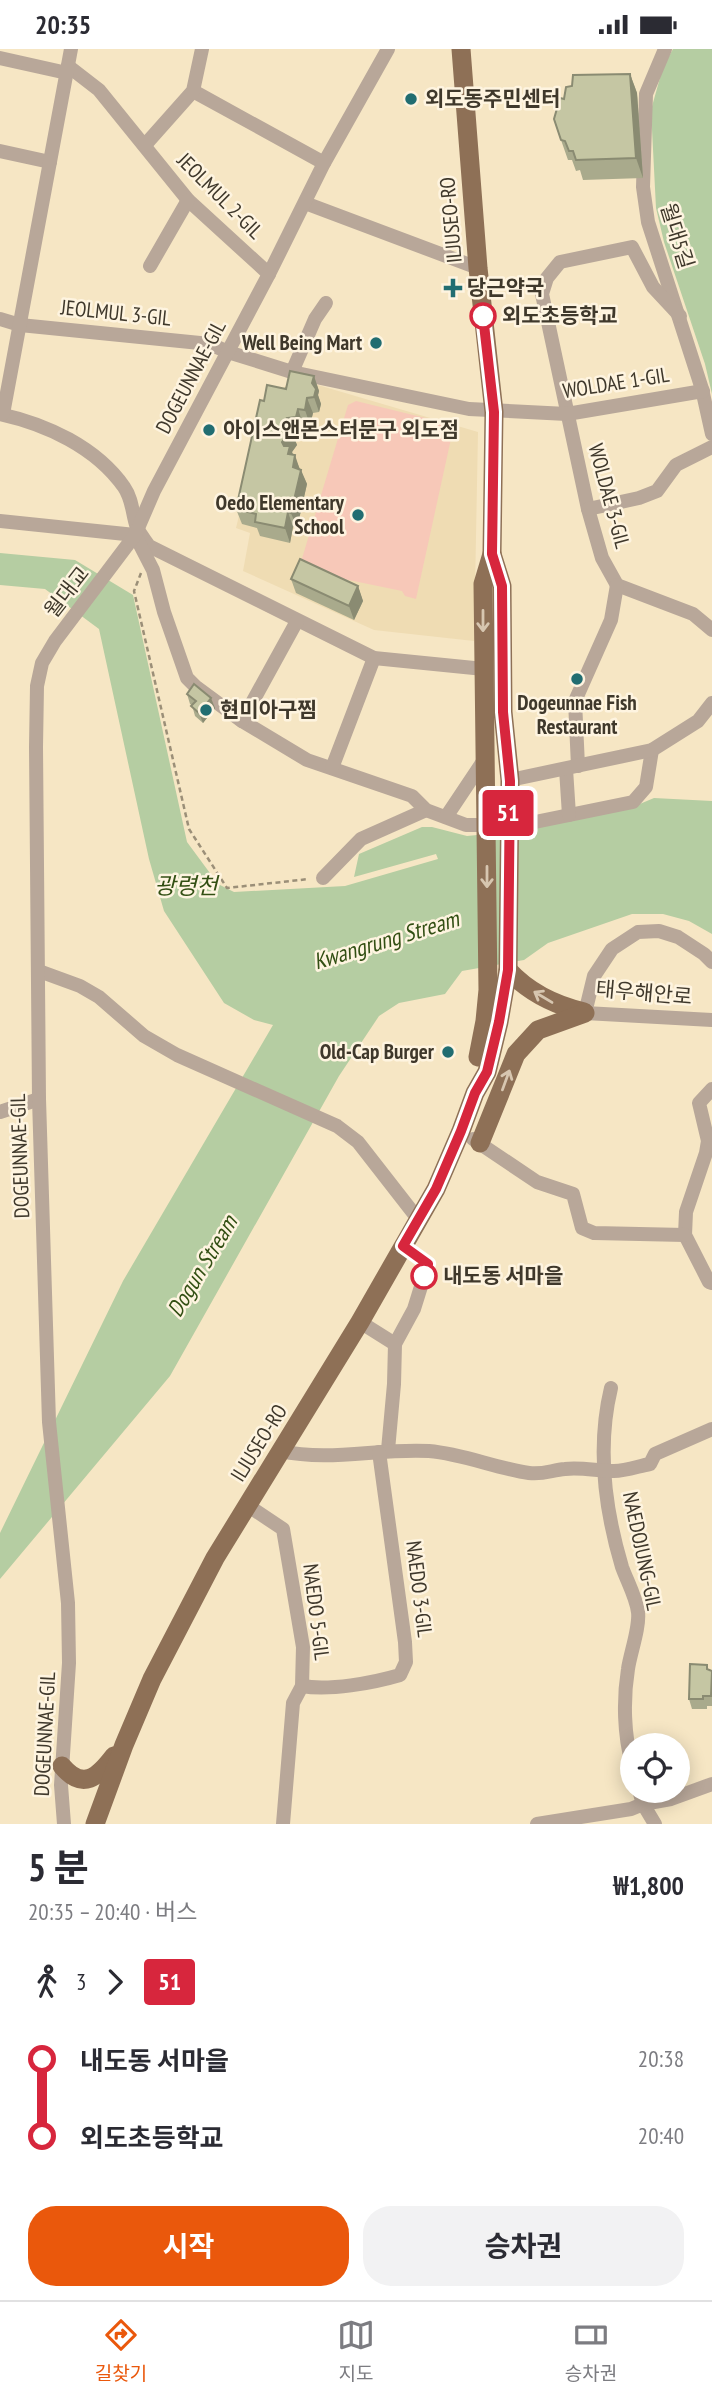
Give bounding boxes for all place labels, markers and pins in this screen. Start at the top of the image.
place label: 외도동주민센터 [425,85,560,112]
marker: 외도동주민센터 [403,91,419,107]
place label: 당근약국 [467,274,544,301]
marker: 당근약국 [445,280,461,296]
place label: 외도초등학교 [502,302,618,329]
marker: 외도초등학교 [470,303,496,329]
place label: Well Being Mart [241,329,362,356]
marker: Well Being Mart [368,335,384,351]
place label: 아이스앤몬스터문구 외도점 [223,416,459,443]
marker: 아이스앤몬스터문구 외도점 [201,422,217,438]
place label: Oedo Elementary School [216,489,345,540]
marker: Oedo Elementary School [350,507,366,523]
marker: Dogeunnae Fish Restaurant [569,671,585,687]
place label: Dogeunnae Fish Restaurant [517,689,637,740]
place label: 현미아구찜 [220,696,317,723]
marker: 현미아구찜 [198,702,214,718]
place label: Old-Cap Burger [320,1038,435,1065]
marker: Old-Cap Burger [440,1044,456,1060]
place label: 내도동 서마을 [443,1262,563,1289]
marker: 내도동 서마을 [411,1263,437,1289]

